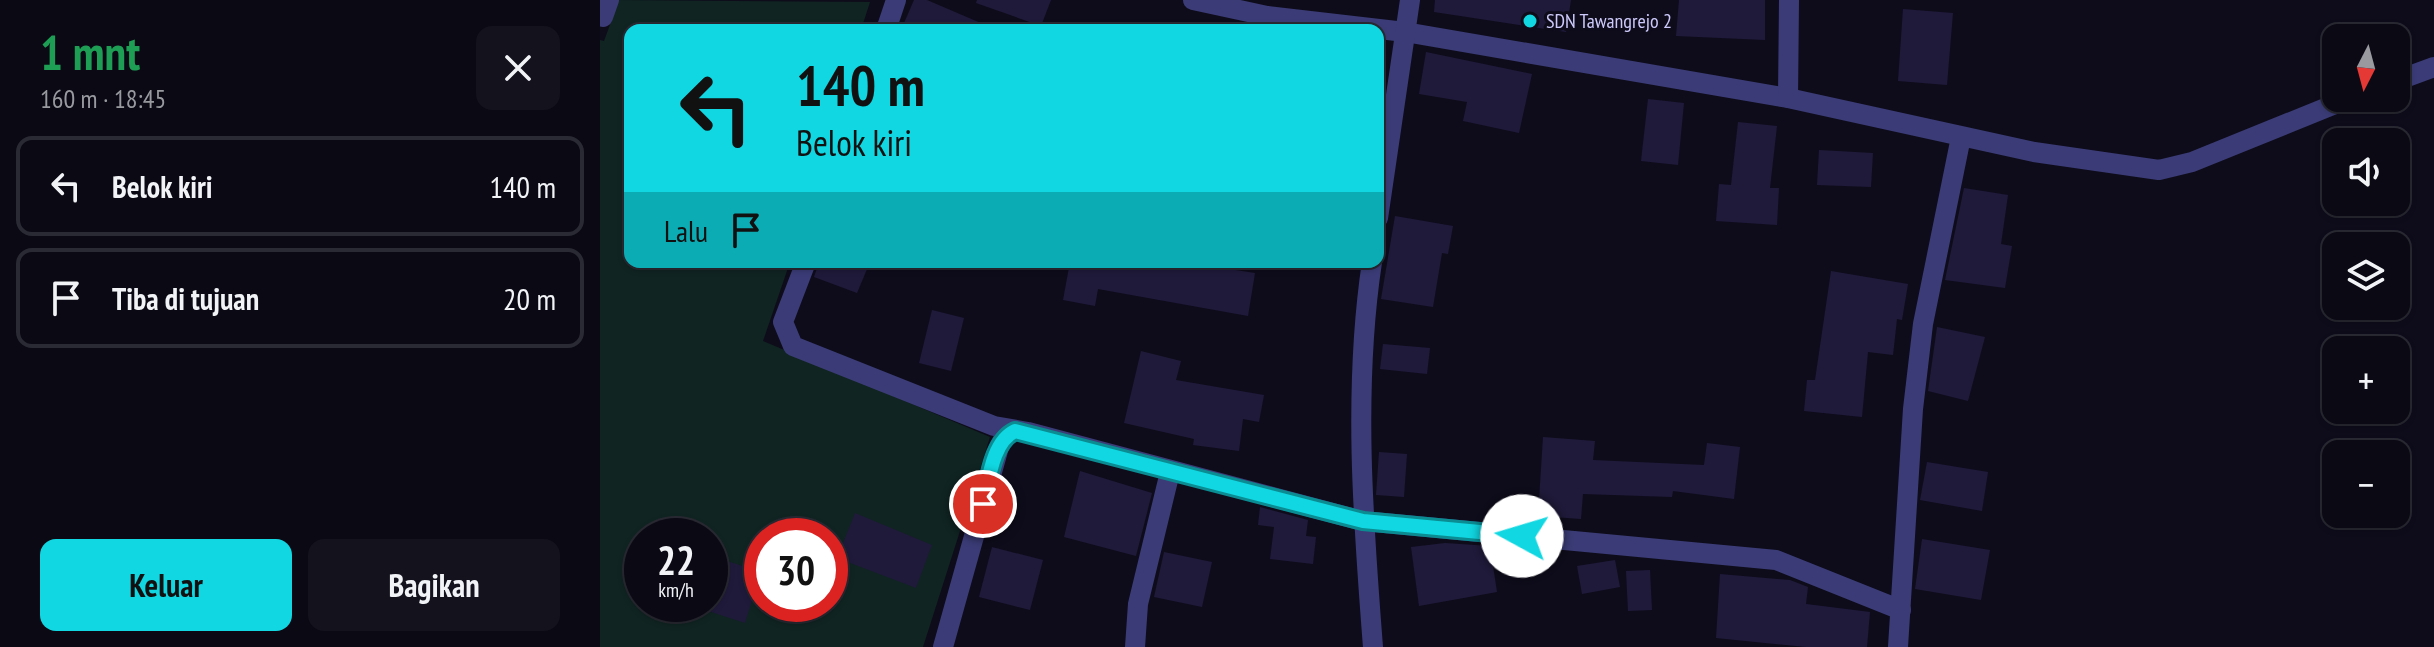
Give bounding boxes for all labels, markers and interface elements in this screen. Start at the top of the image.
place label: SDN Tawangrejo 2 [1546,8,1672,34]
marker: SDN Tawangrejo 2 [1521,12,1539,30]
text: 1 mnt [40,21,140,83]
north arrow [2322,24,2410,112]
map controls [2322,24,2410,528]
button: close [476,26,560,110]
text: 140 m [796,49,925,121]
icon: left [664,56,768,160]
text: 160 m · 18:45 [40,82,166,115]
text: Belok kiri [796,119,912,166]
button: sound [2322,128,2410,216]
icon: left [44,164,88,208]
text: Belok kiri [112,167,213,206]
text: 140 m [490,167,556,206]
icon: arrive [724,208,768,252]
text: Lalu [664,211,708,250]
button: layers [2322,232,2410,320]
icon: arrive [44,276,88,320]
text: Tiba di tujuan [112,279,259,318]
text: 20 m [503,279,556,318]
button: + [2322,336,2410,424]
button: − [2322,440,2410,528]
pin [949,470,1017,538]
icon: arrive [961,482,1005,526]
position arrow [1480,494,1564,578]
speed limit sign: 30 [744,518,848,622]
text: 22 [657,534,695,586]
button: Keluar [40,539,292,631]
button: Bagikan [308,539,560,631]
text: km/h [658,577,694,603]

